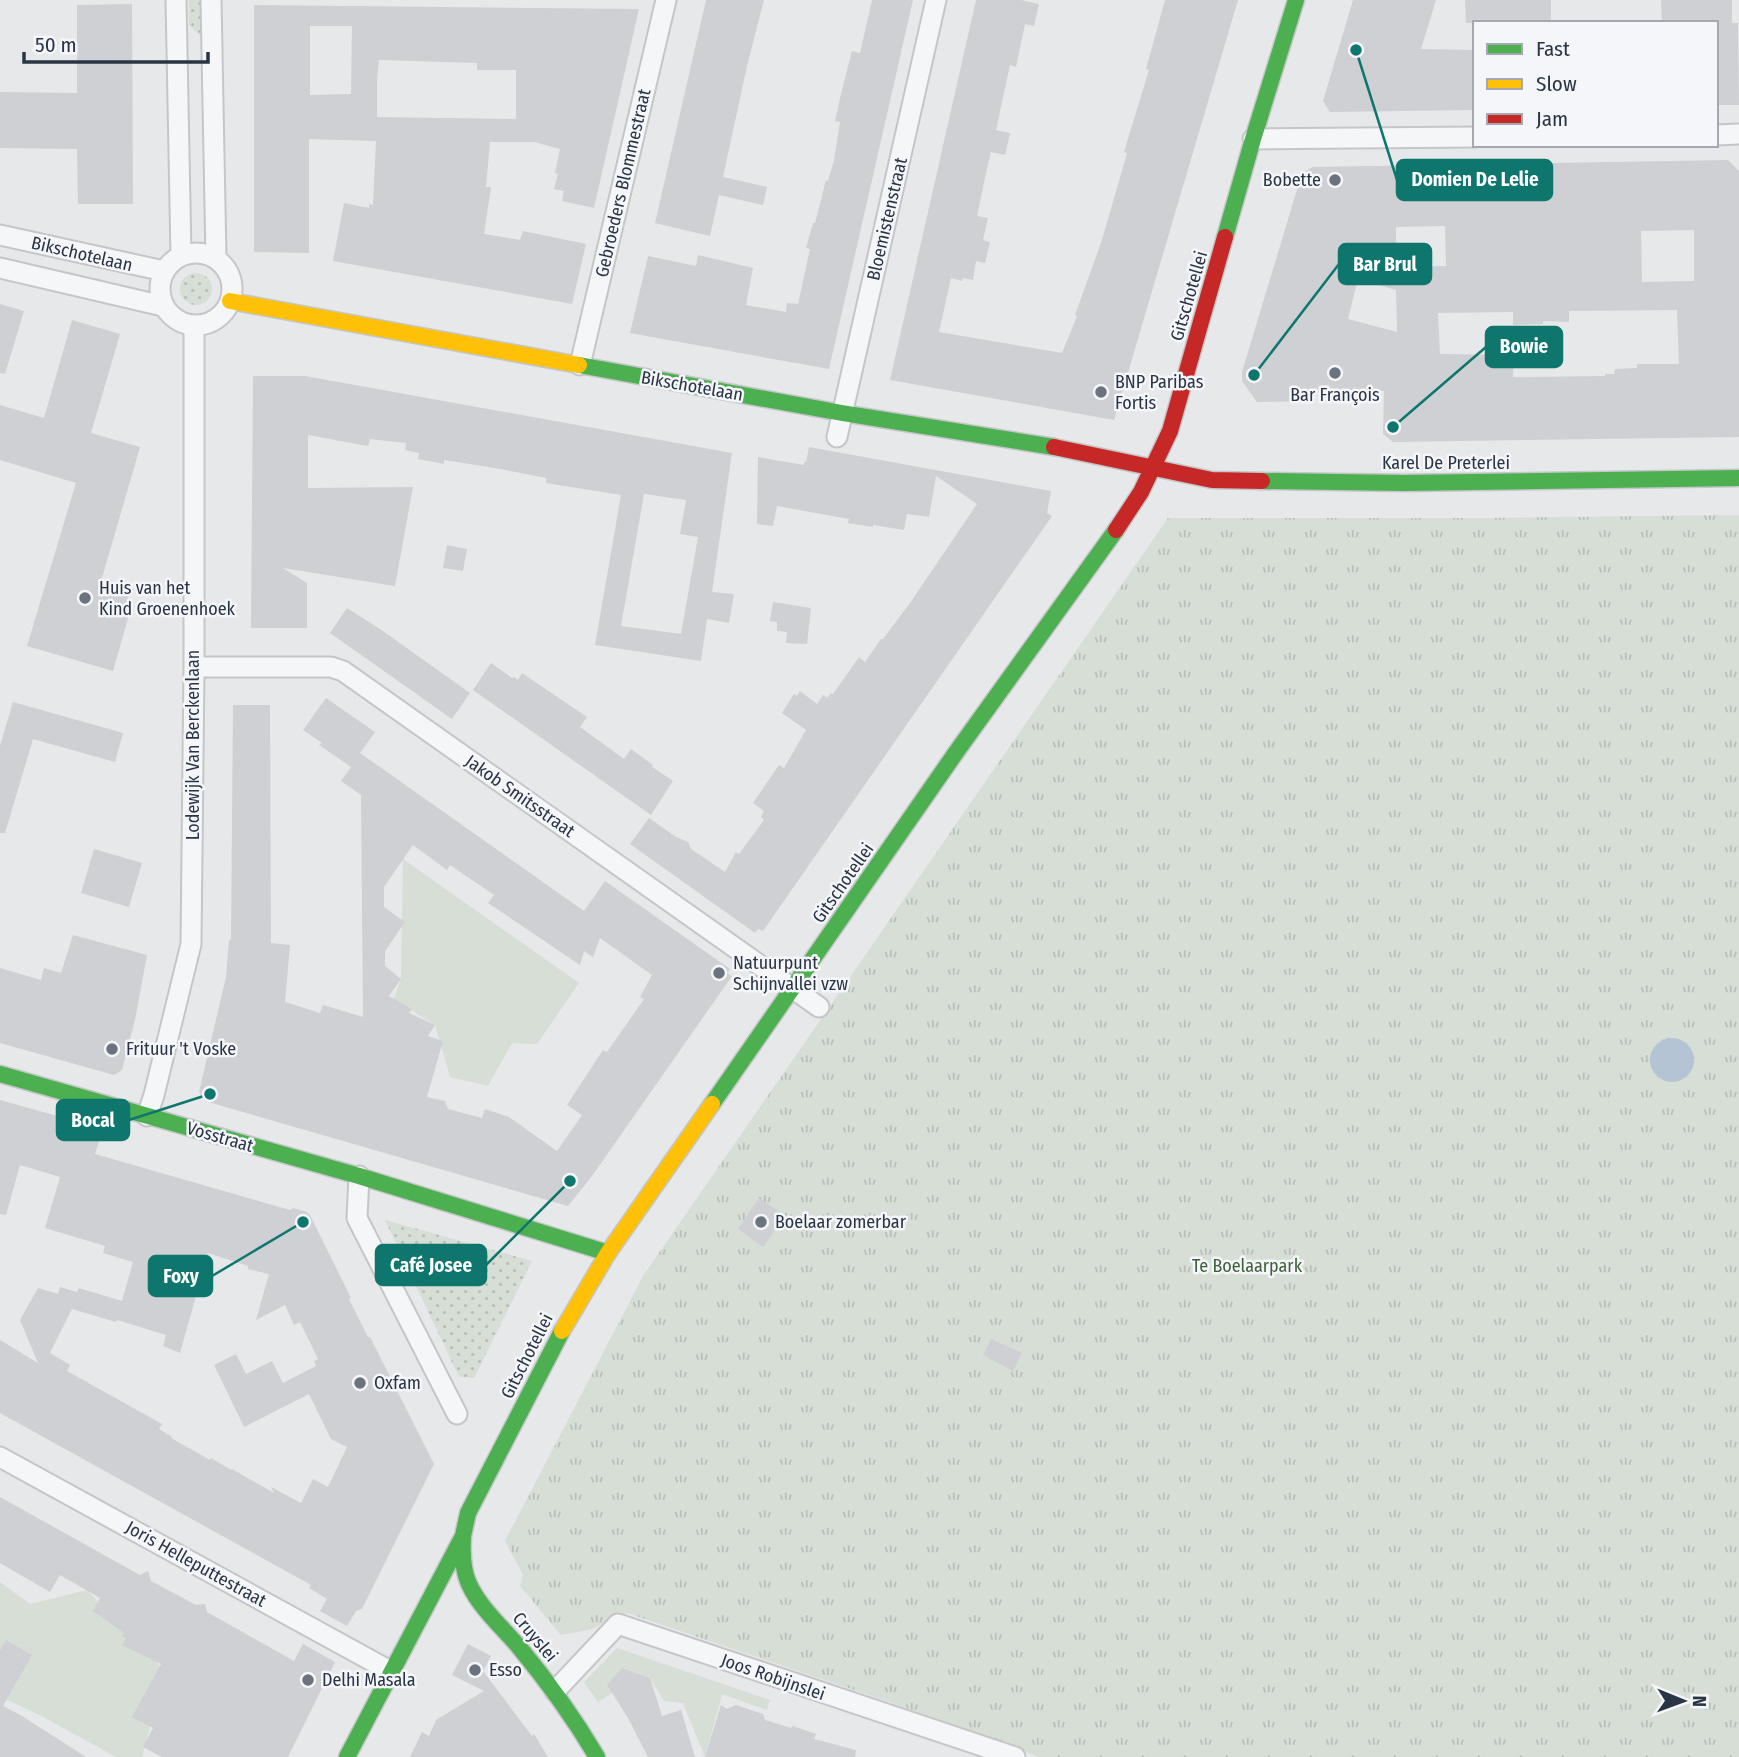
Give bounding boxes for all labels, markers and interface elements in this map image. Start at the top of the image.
scale bar [24,21,208,65]
legend [1473,21,1718,147]
text: 50 m [35,32,77,58]
text: Fast [1536,36,1570,62]
text: Slow [1536,71,1577,97]
street label: Gebroeders Blommestraat [591,87,655,279]
text: Jam [1536,106,1568,132]
street label: Bloemistenstraat [862,155,912,283]
callout: Domien De Lelie [1397,160,1552,200]
text: Domien De Lelie [1411,168,1539,191]
place label: Bobette [1263,169,1321,191]
marker: Bobette [1327,172,1343,188]
street label: Bikschotelaan [29,232,135,276]
callout: Bar Brul [1339,244,1431,284]
street label: Gitschotellei [1166,249,1212,343]
text: Bar Brul [1353,253,1418,276]
callout: Bowie [1486,327,1562,367]
text: Bowie [1500,335,1549,358]
marker: Bar François [1327,365,1343,381]
street label: Bikschotelaan [639,366,745,406]
place label: BNP Paribas Fortis [1115,371,1204,414]
marker: BNP Paribas Fortis [1093,384,1109,400]
place label: Bar François [1290,384,1380,406]
street label: Karel De Preterlei [1382,452,1510,474]
place label: Huis van het Kind Groenenhoek [99,577,236,620]
marker: Huis van het Kind Groenenhoek [77,590,93,606]
street label: Lodewijk Van Berckenlaan [182,650,204,840]
street label: Jakob Smitsstraat [461,750,579,842]
street label: Gitschotellei [807,839,879,927]
place label: Natuurpunt Schijnvallei vzw [733,952,848,995]
marker: Natuurpunt Schijnvallei vzw [711,965,727,981]
place label: Frituur 't Voske [126,1038,236,1060]
marker: Frituur 't Voske [104,1041,120,1057]
callout: Bocal [57,1100,129,1140]
text: Bocal [71,1109,115,1132]
street label: Vosstraat [184,1117,256,1157]
place label: Boelaar zomerbar [775,1211,907,1233]
marker: Boelaar zomerbar [753,1214,769,1230]
callout: Café Josee [376,1245,486,1285]
text: Café Josee [390,1254,472,1277]
park label: Te Boelaarpark [1192,1255,1303,1277]
callout: Foxy [149,1256,212,1296]
text: Foxy [163,1265,200,1288]
street label: Gitschotellei [496,1310,558,1402]
place label: Oxfam [374,1372,421,1394]
marker: Oxfam [352,1375,368,1391]
street label: Joris Helleputtestraat [122,1516,270,1612]
street label: Cruyslei [508,1608,562,1666]
street label: Joos Robijnslei [718,1649,828,1705]
place label: Esso [489,1659,522,1681]
marker: Esso [467,1662,483,1678]
north arrow [1648,1666,1718,1736]
place label: Delhi Masala [322,1669,416,1691]
marker: Delhi Masala [300,1672,316,1688]
text: N [1688,1695,1711,1707]

